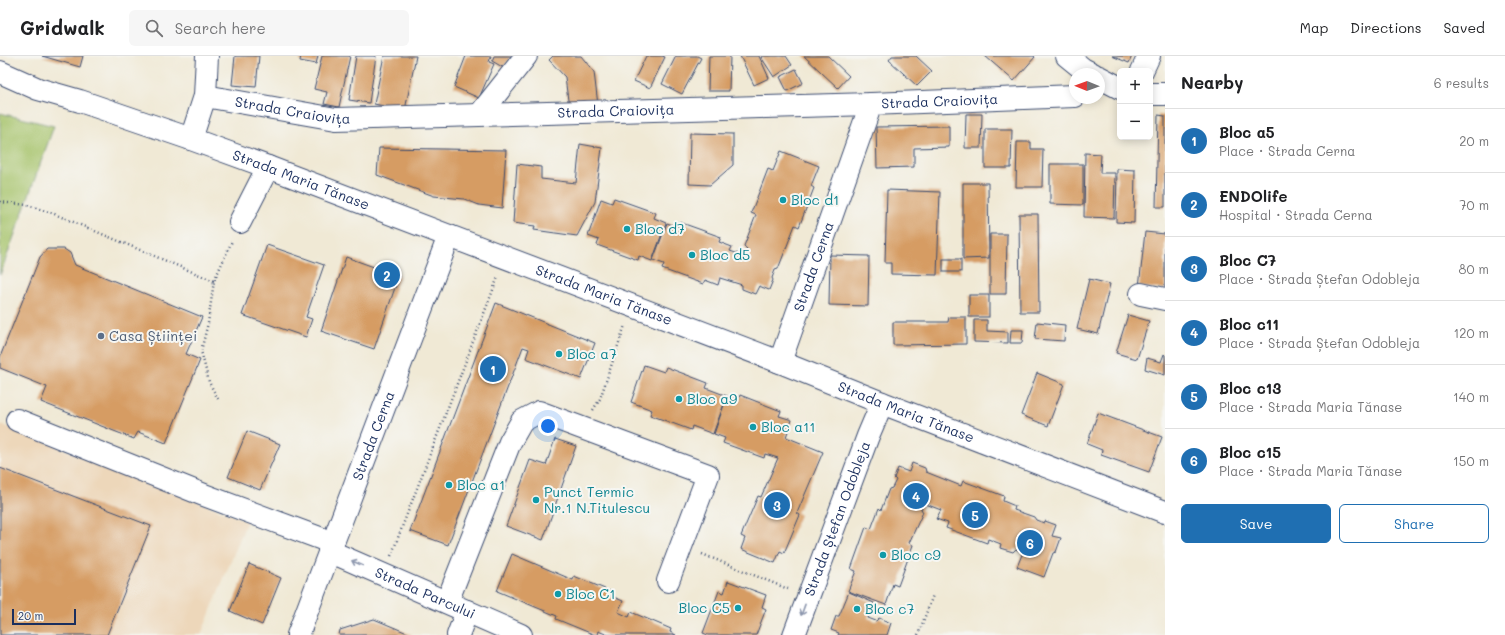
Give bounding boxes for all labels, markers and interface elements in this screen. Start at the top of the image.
search box [129,10,409,46]
text: Gridwalk [20,15,105,40]
icon: search [143,17,165,39]
text: Search here [175,18,266,38]
text: Map [1300,18,1328,37]
text: Directions [1350,18,1421,37]
text: Saved [1443,18,1485,37]
north arrow [1069,68,1105,104]
map controls [1117,68,1153,140]
button: + [1117,68,1153,104]
text: Nearby [1181,71,1243,93]
text: 6 results [1434,74,1489,91]
street label: Strada Craiovița [881,89,999,113]
street label: Strada Craiovița [234,91,351,128]
street label: Strada Craiovița [557,100,675,122]
button: − [1117,104,1153,140]
text: Bloc a5 [1219,122,1275,142]
text: 1 [1191,132,1197,149]
text: 20 m [1459,132,1489,149]
text: Place · Strada Cerna [1219,142,1355,159]
street label: Strada Maria Tănase [230,145,372,214]
text: ENDOlife [1219,186,1287,206]
place label: Bloc d1 [791,190,839,209]
marker: Bloc d1 [778,195,788,205]
text: 2 [1190,196,1198,213]
text: 70 m [1459,196,1489,213]
text: Hospital · Strada Cerna [1219,206,1373,223]
place label: Bloc d7 [635,219,685,238]
street label: Strada Cerna [789,219,838,314]
marker: Bloc d7 [622,224,632,234]
place label: Bloc d5 [700,245,750,264]
marker: Bloc d5 [687,250,697,260]
text: Bloc C7 [1219,250,1276,270]
pin: 2 [374,260,400,290]
street label: Strada Maria Tănase [533,260,675,329]
text: 3 [1190,260,1198,277]
text: 80 m [1459,260,1489,277]
text: Place · Strada Ștefan Odobleja [1219,270,1420,287]
text: Bloc c11 [1219,314,1279,334]
text: 4 [1190,324,1198,341]
text: 120 m [1453,324,1489,341]
place label: Casa Științei [109,326,197,345]
marker: Casa Științei [96,331,106,341]
text: Place · Strada Ștefan Odobleja [1219,334,1420,351]
place label: Bloc a7 [567,344,617,363]
marker: Bloc a7 [554,349,564,359]
pin: 1 [480,354,506,384]
street label: Strada Maria Tănase [835,376,977,447]
text: Bloc c13 [1219,378,1281,398]
street label: Strada Cerna [347,388,398,483]
text: 5 [1190,388,1198,405]
text: 140 m [1453,388,1489,405]
place label: Bloc a9 [687,389,737,408]
marker: Bloc a9 [674,394,684,404]
text: Place · Strada Maria Tănase [1219,398,1402,415]
your location [538,416,558,436]
place label: Bloc a11 [761,417,815,436]
marker: Bloc a11 [748,422,758,432]
street label: Strada Ștefan Odobleja [799,438,874,599]
text: Bloc c15 [1219,442,1281,462]
text: 6 [1190,452,1198,469]
text: 150 m [1453,452,1489,469]
text: Place · Strada Maria Tănase [1219,462,1402,479]
place label: Bloc a1 [457,475,505,494]
marker: Bloc a1 [444,480,454,490]
pin: 4 [903,481,929,511]
place label: Punct Termic Nr.1 N.Titulescu [544,482,650,517]
pin: 3 [764,490,790,520]
marker: Punct Termic Nr.1 N.Titulescu [531,495,541,505]
pin: 5 [962,500,988,530]
button: Save [1181,504,1331,543]
button: Share [1339,504,1489,543]
pin: 6 [1017,528,1043,558]
place label: Bloc c9 [891,545,941,564]
marker: Bloc c9 [878,550,888,560]
one-way arrow [352,559,364,567]
street label: Strada Parcului [372,562,479,623]
place label: Bloc C1 [566,584,615,603]
marker: Bloc C1 [553,589,563,599]
place label: Bloc C5 [679,598,730,617]
place label: Bloc c7 [865,599,914,618]
marker: Bloc C5 [733,603,743,613]
one-way arrow [799,603,807,615]
marker: Bloc c7 [852,604,862,614]
scale bar [12,607,76,626]
text: 20 m [18,608,43,623]

